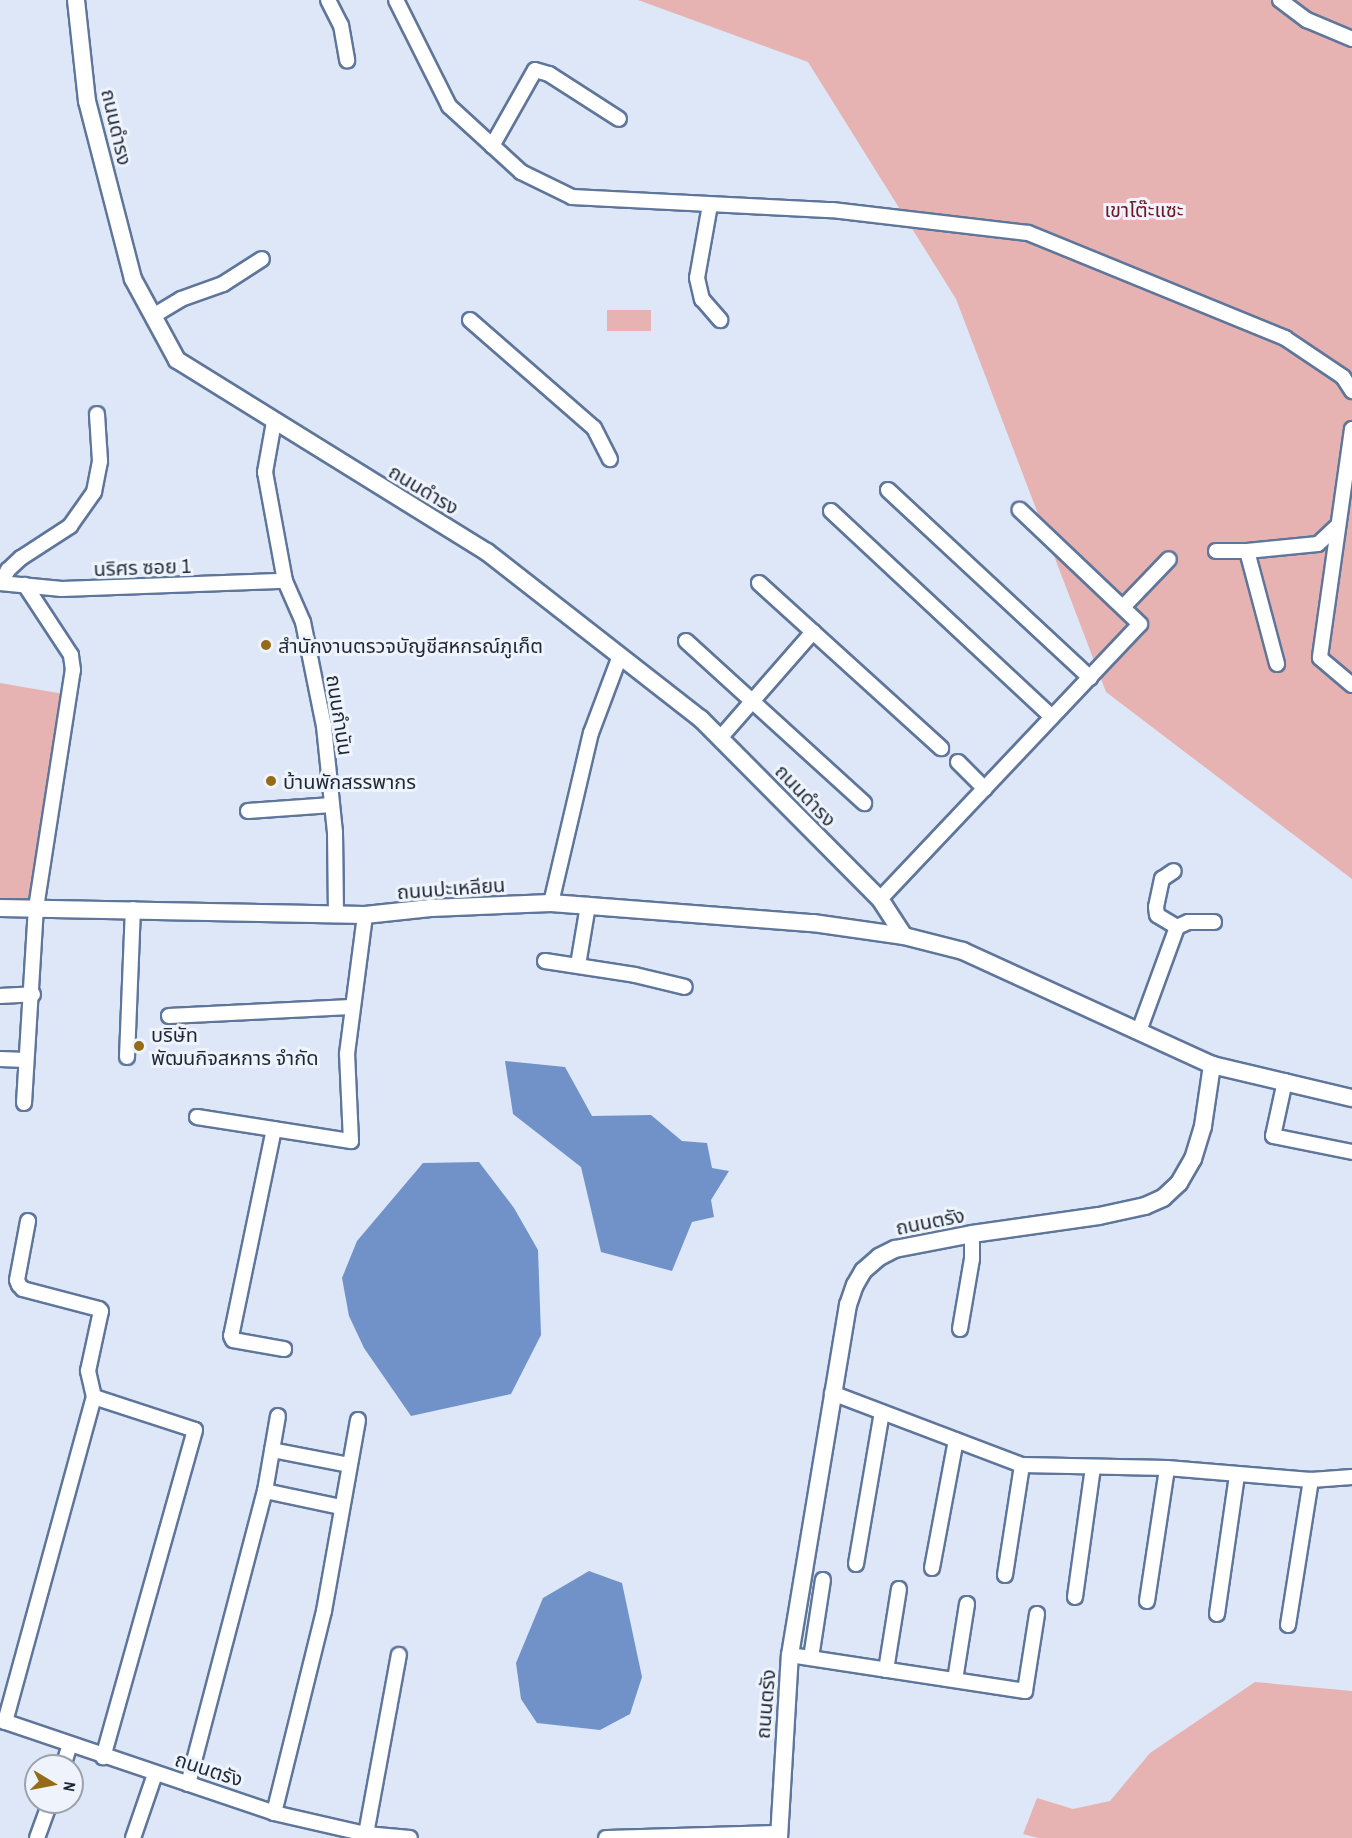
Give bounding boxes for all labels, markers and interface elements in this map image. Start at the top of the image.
street label: ถนนดำรง [97,87,137,167]
park label: เขาโต๊ะแซะ [1104,197,1184,221]
street label: ถนนดำรง [385,459,463,519]
street label: นริศร ซอย 1 [93,553,191,581]
place label: สำนักงานตรวจบัญชีสหกรณ์ภูเก็ต [278,633,543,657]
marker: สำนักงานตรวจบัญชีสหกรณ์ภูเก็ต [259,638,273,652]
street label: ถนนกำนัน [322,673,358,757]
street label: ถนนดำรง [770,759,842,831]
place label: บ้านพักสรรพากร [283,769,416,793]
marker: บ้านพักสรรพากร [264,774,278,788]
street label: ถนนปะเหลียน [396,872,506,904]
place label: บริษัท พัฒนกิจสหการ จำกัด [151,1022,319,1069]
marker: บริษัท พัฒนกิจสหการ จำกัด [132,1039,146,1053]
street label: ถนนตรัง [893,1203,967,1239]
street label: ถนนตรัง [750,1668,780,1740]
street label: ถนนตรัง [172,1747,246,1791]
north arrow [24,1754,84,1814]
text: N [58,1780,81,1793]

